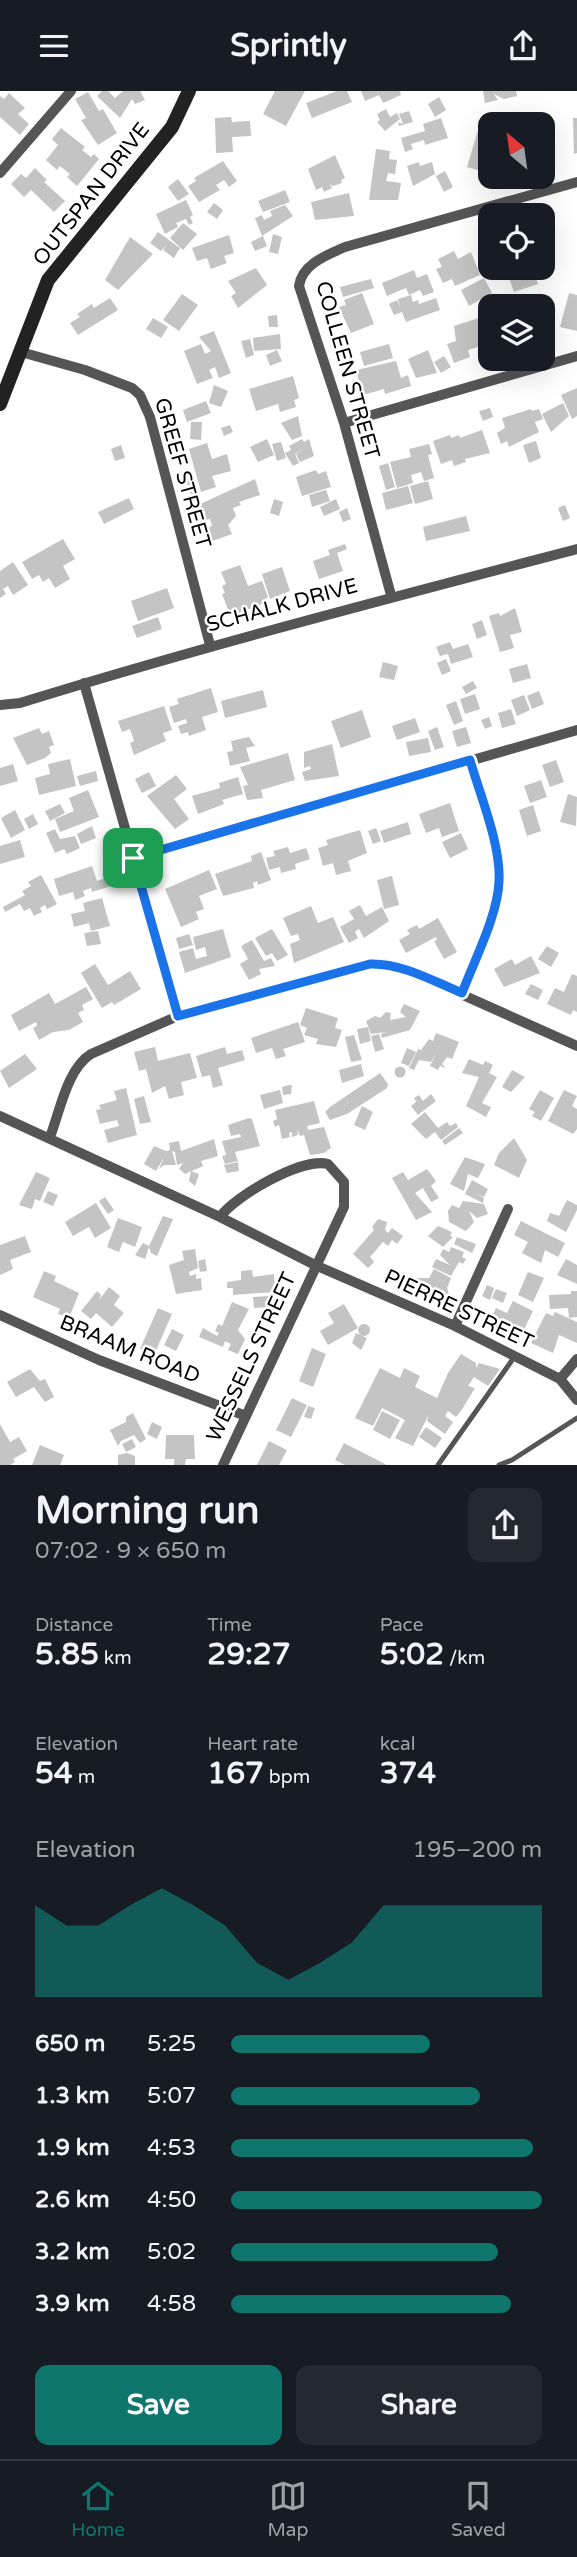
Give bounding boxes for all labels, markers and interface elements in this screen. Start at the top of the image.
icon: menu [35,27,73,65]
text: Sprintly [230,27,347,65]
icon: share [504,27,542,65]
north arrow [478,112,555,189]
map controls [478,112,555,371]
street label: OUTSPAN DRIVE [28,118,155,271]
button: locate [478,203,555,280]
street label: COLLEEN STREET [310,278,385,462]
button: layers [478,294,555,371]
street label: GREEF STREET [149,395,216,551]
street label: SCHALK DRIVE [204,573,360,638]
pin [103,828,163,888]
icon: arrive [114,839,152,877]
street label: PIERRE STREET [380,1264,538,1355]
street label: WESSELS STREET [201,1268,302,1446]
street label: BRAAM ROAD [56,1310,204,1389]
text: Morning run [35,1488,259,1534]
button: share [468,1488,542,1562]
text: 07:02 · 9 × 650 m [35,1537,226,1565]
text: Distance [35,1614,113,1636]
text: Time [207,1614,252,1636]
text: Pace [380,1614,423,1636]
text: 5.85 [35,1636,99,1673]
text: 29:27 [207,1636,291,1673]
text: 5:02 [380,1636,444,1673]
text: km [99,1647,132,1669]
text: /km [444,1647,485,1669]
text: Elevation [35,1733,118,1755]
text: Heart rate [207,1733,298,1755]
text: kcal [380,1733,415,1755]
text: 54 [35,1755,73,1792]
text: 167 [207,1755,264,1792]
text: 374 [380,1755,436,1792]
text: m [73,1766,95,1788]
text: bpm [264,1766,310,1788]
text: Elevation [35,1836,136,1864]
text: 195–200 m [413,1836,542,1864]
text: 650 m [35,2030,105,2058]
text: 5:25 [147,2030,196,2058]
text: 1.3 km [35,2082,110,2110]
text: 5:07 [147,2082,196,2110]
text: 1.9 km [35,2134,110,2162]
text: 4:53 [147,2134,196,2162]
text: 2.6 km [35,2186,110,2214]
text: 4:50 [147,2186,196,2214]
text: 3.2 km [35,2238,110,2266]
text: 5:02 [147,2238,196,2266]
text: 3.9 km [35,2290,110,2318]
text: 4:58 [147,2290,196,2318]
button: Save [35,2365,282,2445]
button: Share [296,2365,542,2445]
tab: Home [71,2477,125,2541]
tab: Map [267,2477,308,2541]
tab: Saved [451,2477,506,2541]

